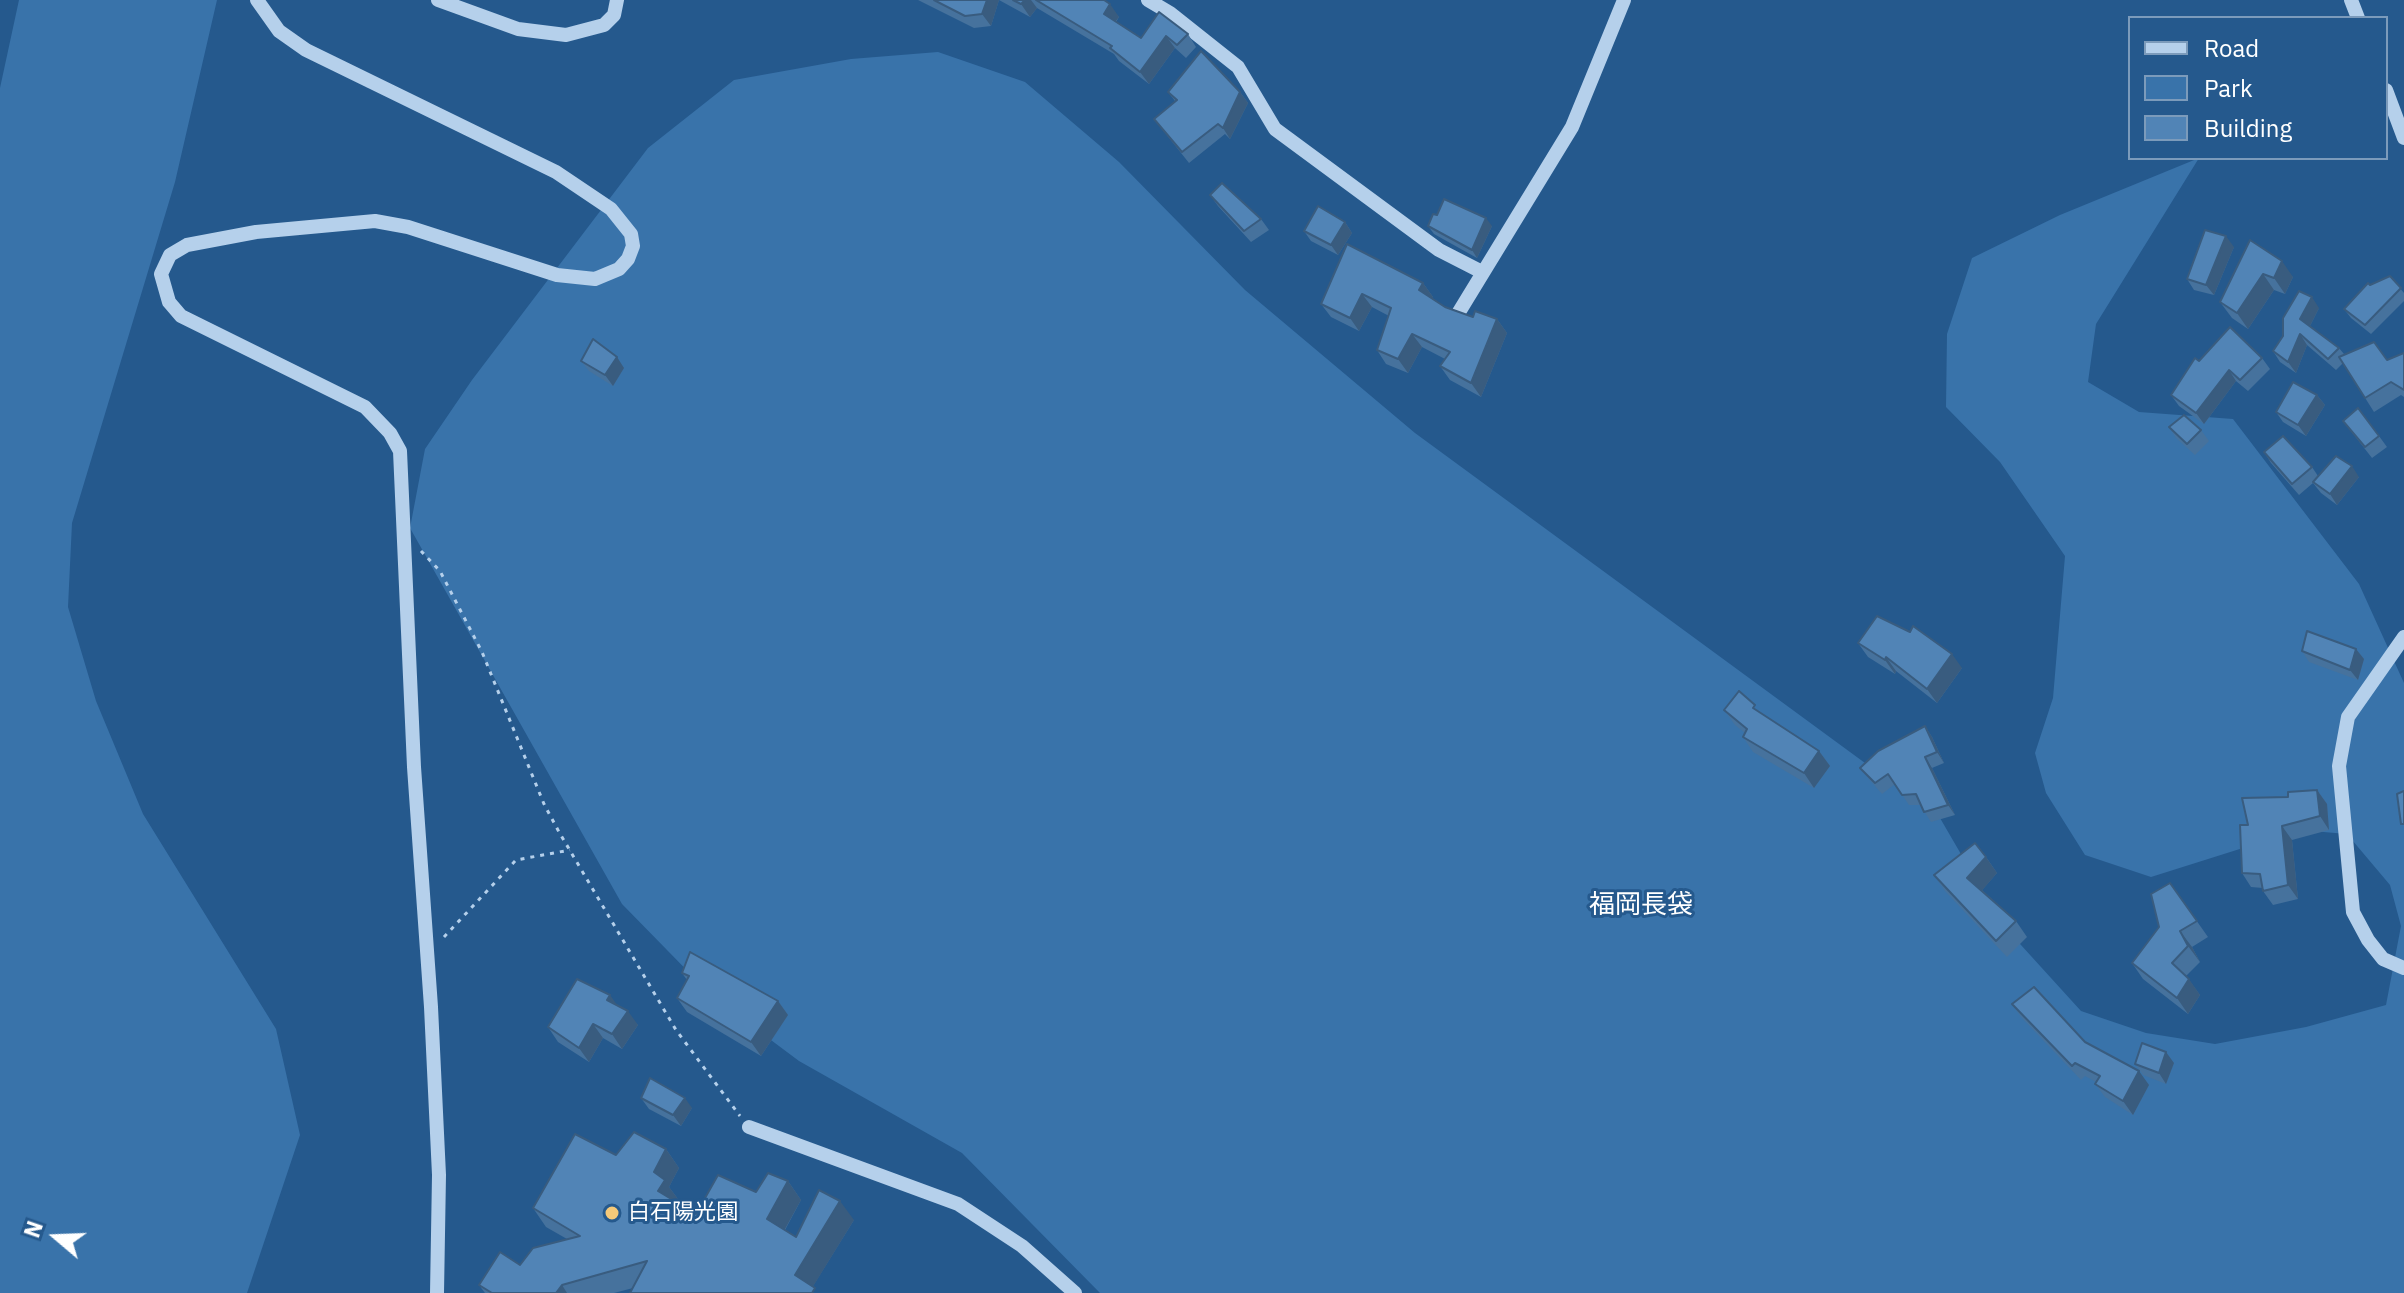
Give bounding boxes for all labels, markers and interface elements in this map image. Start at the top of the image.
legend [2128,16,2388,160]
text: Road [2204,32,2259,64]
text: Park [2204,72,2253,104]
text: Building [2204,112,2292,144]
district label: 福岡長袋 [1589,889,1693,921]
north arrow [16,1197,96,1277]
place label: 白石陽光園 [628,1200,738,1226]
marker: 白石陽光園 [603,1204,621,1222]
text: N [17,1217,49,1241]

